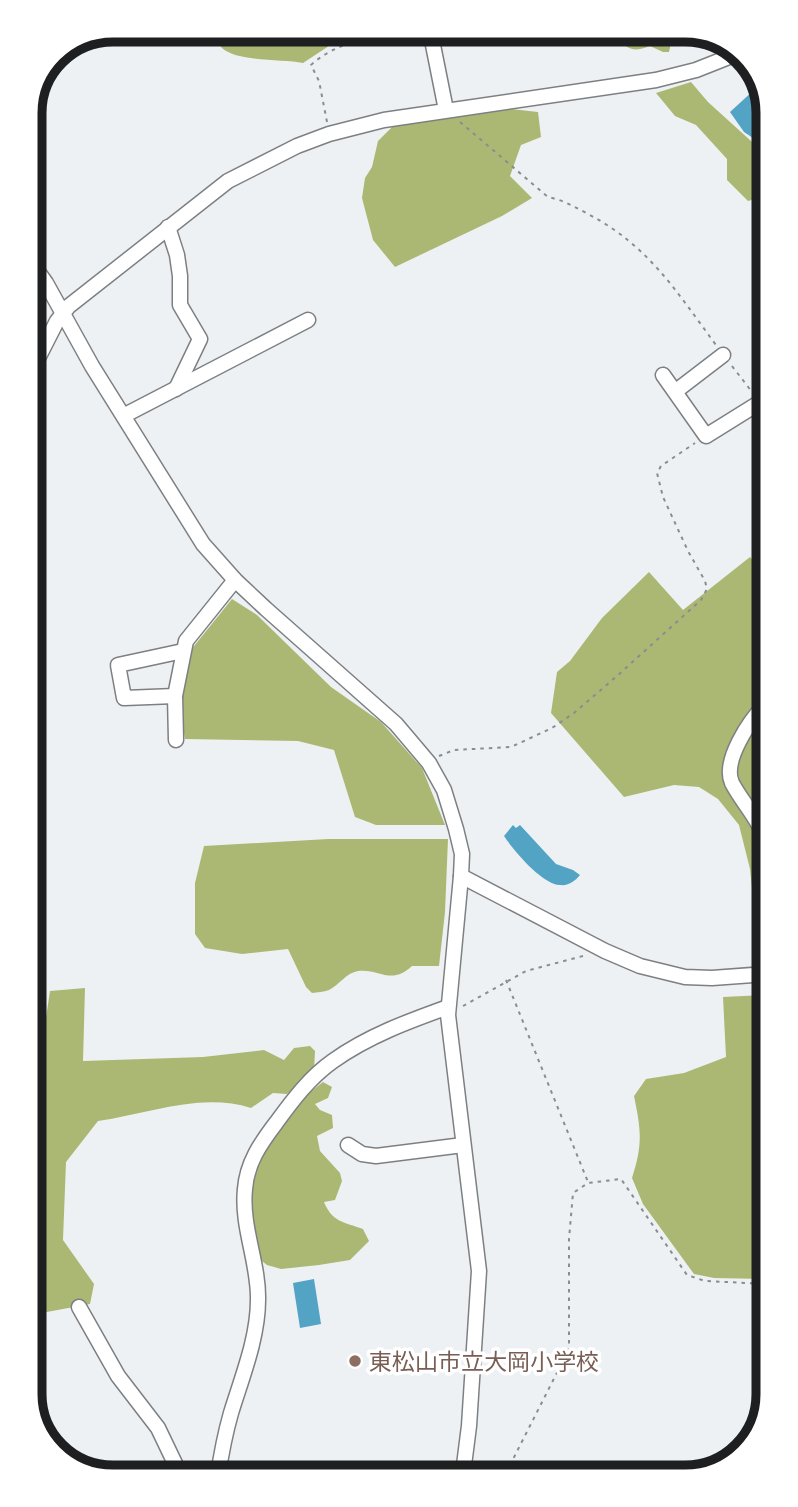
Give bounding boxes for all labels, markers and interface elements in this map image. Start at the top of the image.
place label: 東松山市立大岡小学校 [369,1346,599,1376]
marker: 東松山市立大岡小学校 [347,1353,363,1369]

